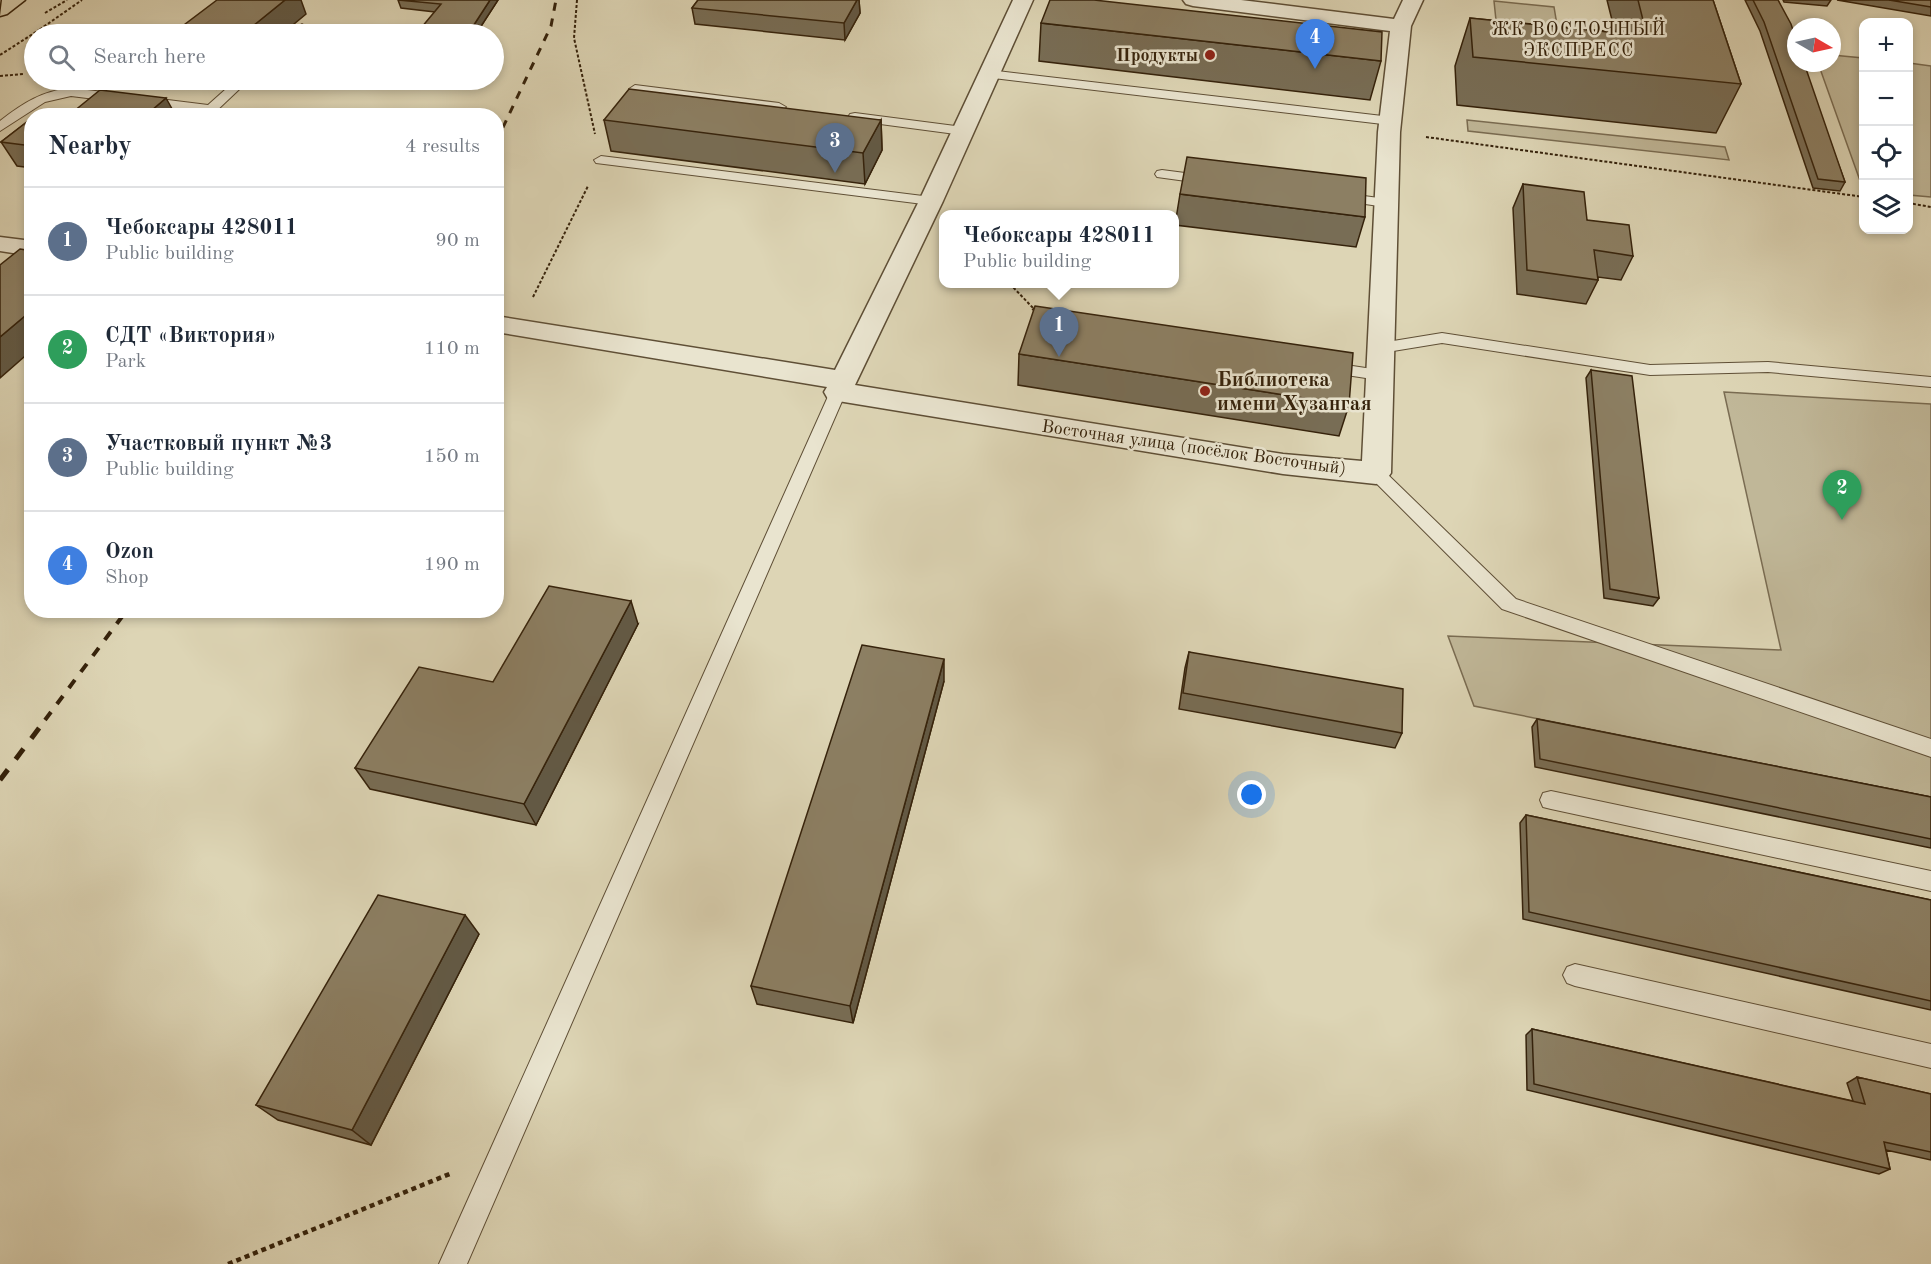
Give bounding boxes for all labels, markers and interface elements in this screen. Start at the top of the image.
district label: ЖК ВОСТОЧНЫЙ ЭКСПРЕСС [1491,17,1667,60]
north arrow [1787,18,1841,72]
map controls [1859,18,1913,234]
button: + [1859,18,1913,72]
pin: 4 [1296,20,1334,69]
search box [24,24,504,90]
icon: search [45,41,78,74]
text: Search here [93,46,206,68]
place label: Продукты [1116,47,1198,65]
marker: Продукты [1203,48,1217,62]
button: − [1859,72,1913,126]
pin: 3 [816,124,854,173]
button: locate [1859,126,1913,180]
text: Nearby [48,134,132,160]
text: 4 results [405,137,480,157]
button: layers [1859,180,1913,234]
popup [939,210,1179,288]
text: Чебоксары 428011 [105,217,298,239]
text: Чебоксары 428011 [963,225,1155,247]
text: 1 [62,231,73,251]
text: 90 m [435,231,480,251]
text: Public building [105,244,234,264]
text: Public building [963,252,1091,272]
pin: 1 [1040,308,1078,357]
text: СДТ «Виктория» [105,325,277,347]
text: 2 [62,339,73,359]
text: 110 m [424,339,480,359]
text: Park [105,352,146,372]
place label: Библиотека имени Хузангая [1217,370,1372,415]
marker: Библиотека имени Хузангая [1198,384,1212,398]
street label: Восточная улица (посёлок Восточный) [1040,417,1347,478]
text: Участковый пункт №3 [105,433,332,455]
text: 3 [62,447,73,467]
text: 150 m [424,447,480,467]
text: Public building [105,460,234,480]
pin: 2 [1822,470,1862,520]
text: Ozon [105,541,154,563]
text: 4 [62,555,73,575]
text: 190 m [424,555,480,575]
text: Shop [105,568,149,588]
your location [1237,780,1266,809]

